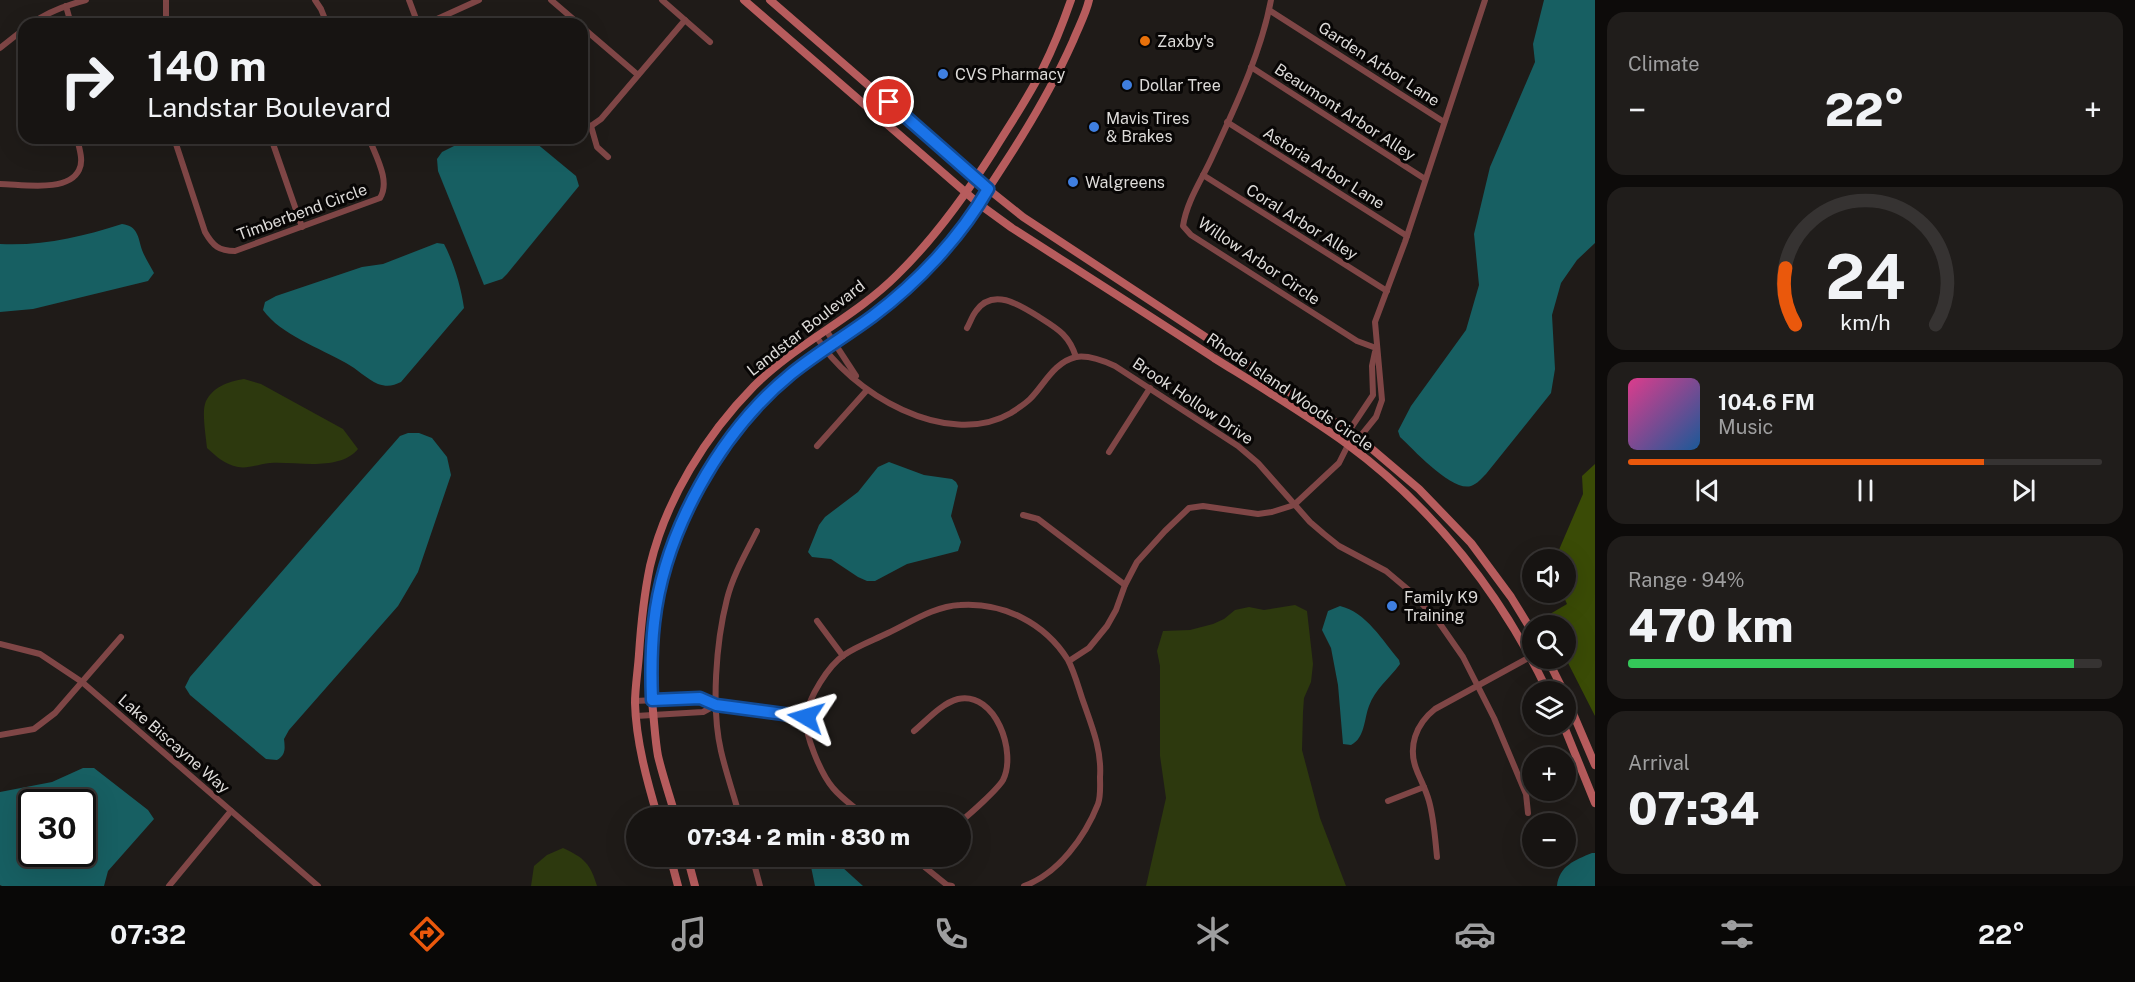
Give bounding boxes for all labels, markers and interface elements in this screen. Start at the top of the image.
street label: Garden Arbor Lane [1315,18,1443,110]
place label: Zaxby's [1157,32,1214,51]
marker: Zaxby's [1138,34,1152,48]
text: 140 m [147,41,267,90]
icon: right [48,42,126,120]
text: Climate [1628,52,1700,76]
street label: Beaumont Arbor Alley [1271,59,1419,165]
place label: CVS Pharmacy [955,65,1066,84]
marker: CVS Pharmacy [936,67,950,81]
pin [863,76,914,127]
place label: Dollar Tree [1139,76,1221,95]
marker: Dollar Tree [1120,78,1134,92]
text: 22° [1825,83,1905,136]
icon: arrive [872,85,905,118]
text: Landstar Boulevard [147,91,391,123]
text: − [1628,91,1646,129]
text: + [2084,91,2102,129]
place label: Mavis Tires & Brakes [1106,109,1189,146]
marker: Mavis Tires & Brakes [1087,120,1101,134]
street label: Astoria Arbor Lane [1260,123,1388,213]
place label: Walgreens [1085,173,1165,192]
marker: Walgreens [1066,175,1080,189]
street label: Timberbend Circle [234,180,370,244]
street label: Coral Arbor Alley [1243,180,1362,264]
street label: Willow Arbor Circle [1194,213,1324,309]
text: 24 [1825,240,1905,313]
street label: Landstar Boulevard [743,276,869,380]
text: km/h [1840,311,1890,336]
street label: Rhode Island Woods Circle [1203,329,1377,455]
street label: Brook Hollow Drive [1129,354,1257,448]
text: 104.6 FM [1718,389,1815,415]
text: Music [1718,415,1773,439]
icon: previous [1691,474,1724,507]
icon: pause [1849,474,1882,507]
icon: next [2007,474,2040,507]
map controls [1522,549,1576,867]
button: sound [1522,549,1576,603]
text: Range · 94% [1628,568,1745,592]
place label: Family K9 Training [1404,588,1478,625]
marker: Family K9 Training [1385,599,1399,613]
text: 470 km [1628,599,1793,652]
button: search [1522,615,1576,669]
button: layers [1522,681,1576,735]
position arrow [774,685,838,749]
street label: Lake Biscayne Way [114,691,234,798]
button: + [1522,747,1576,801]
text: Arrival [1628,751,1690,775]
text: 07:34 [1628,782,1759,835]
speed limit sign: 30 [18,789,96,867]
button: − [1522,813,1576,867]
text: 07:34 · 2 min · 830 m [687,824,910,850]
icon: directions [406,913,448,955]
icon: music [668,913,710,955]
icon: phone [930,913,972,955]
icon: climate [1192,913,1234,955]
icon: car [1454,913,1496,955]
icon: filters [1716,913,1758,955]
text: 07:32 [110,918,186,950]
text: 22° [1978,918,2025,950]

